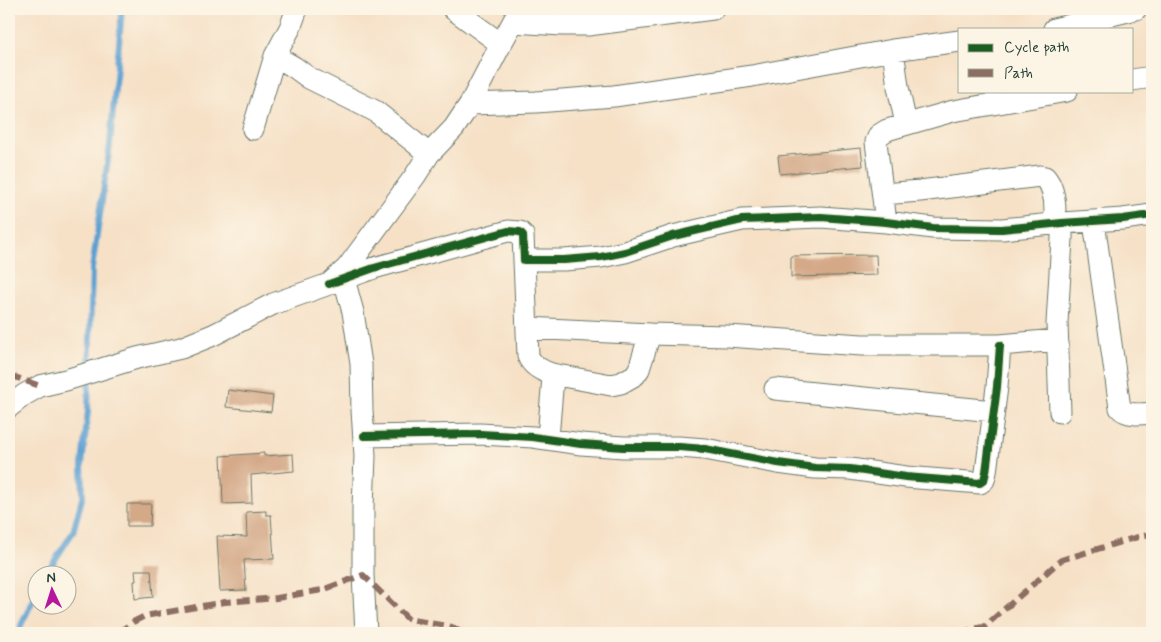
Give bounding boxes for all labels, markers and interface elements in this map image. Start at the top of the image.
legend [958,28,1134,92]
text: Cycle path [1004,38,1069,58]
text: Path [1004,64,1033,84]
north arrow [28,564,78,614]
text: N [46,569,56,587]

